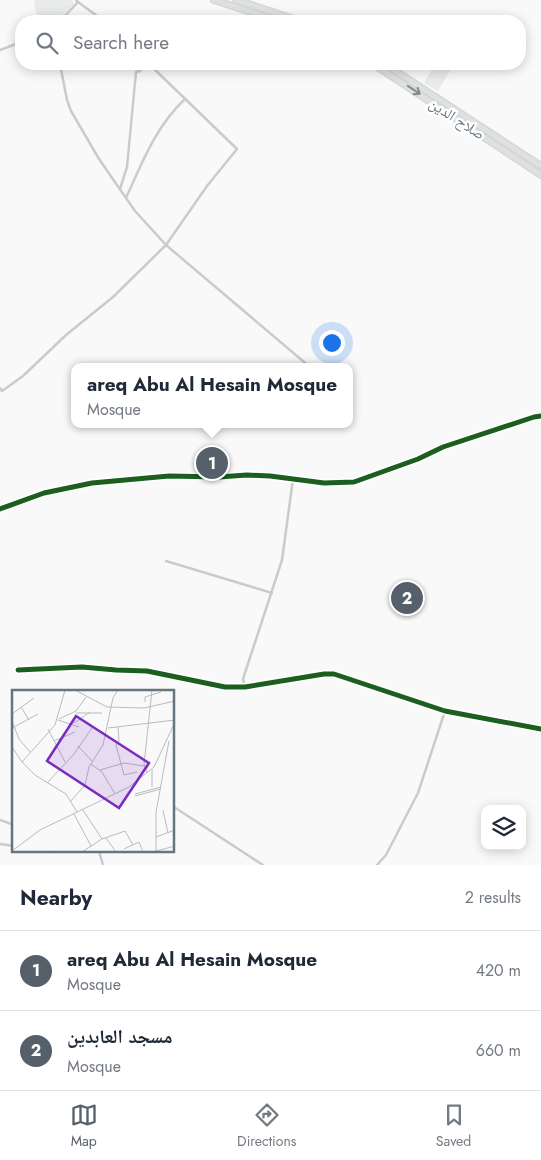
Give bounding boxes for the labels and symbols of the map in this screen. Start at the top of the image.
one-way arrow [406,86,420,96]
street label: صلاح الدين [425,93,489,145]
your location [319,330,345,356]
pin: 1 [196,444,228,482]
pin: 2 [391,579,423,617]
inset map [12,690,175,852]

